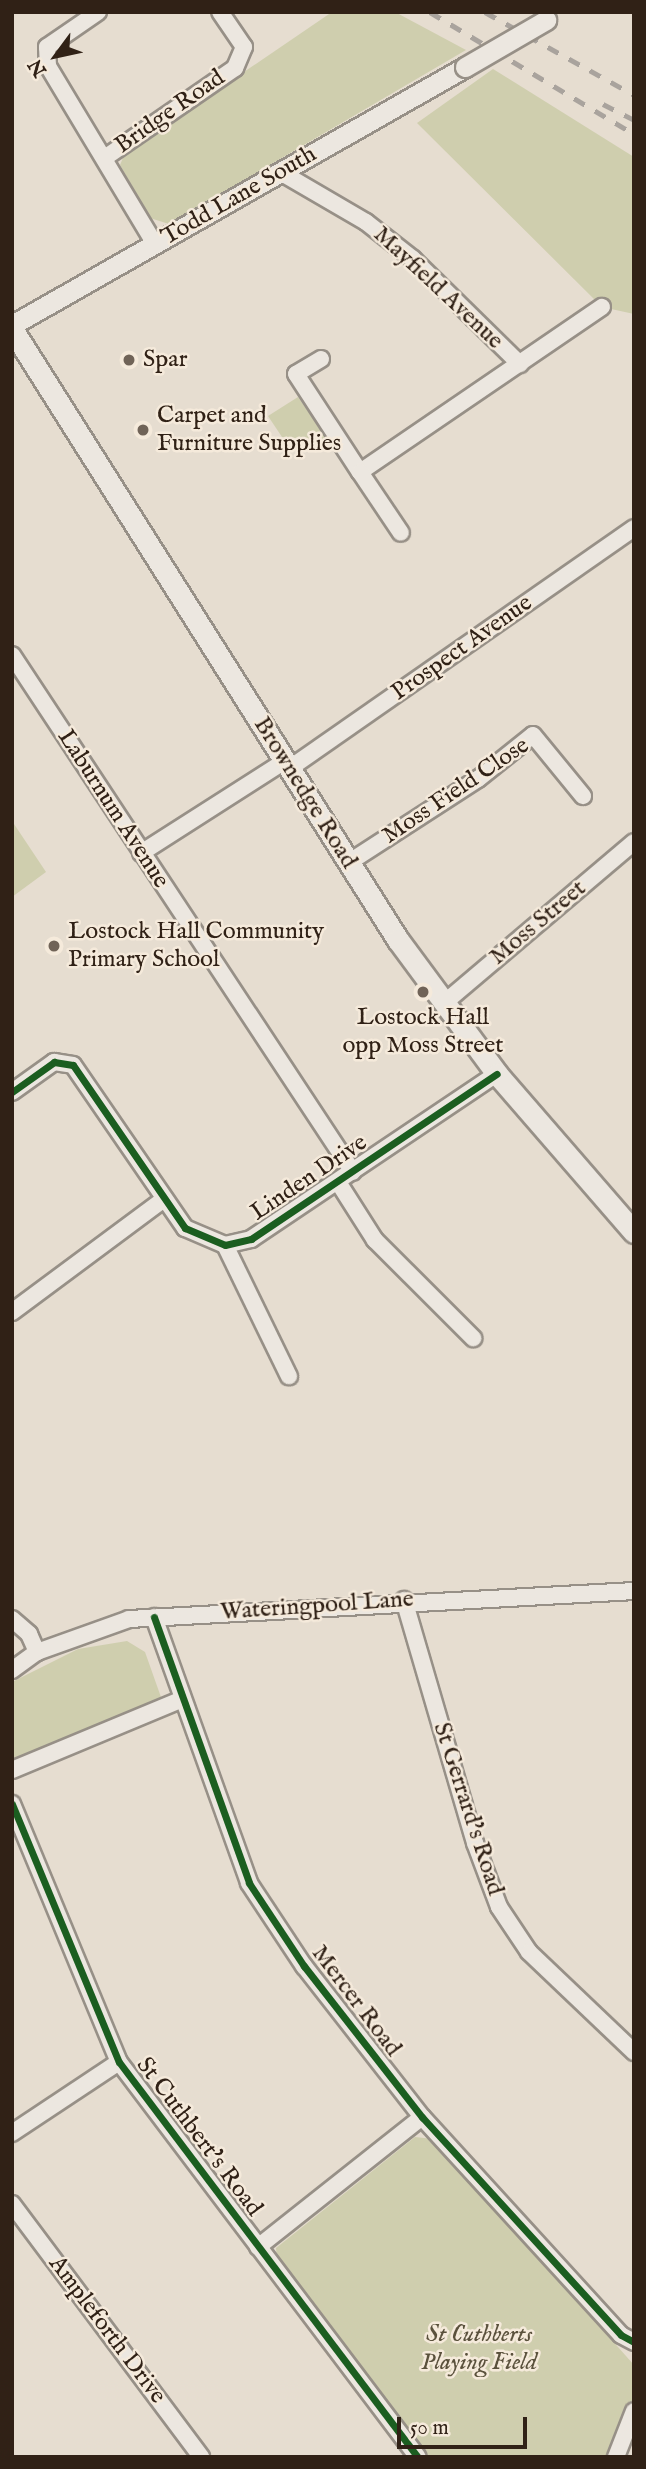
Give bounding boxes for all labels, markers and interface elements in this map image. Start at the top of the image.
north arrow [21,21,91,91]
text: N [24,54,53,81]
street label: Bridge Road [110,64,230,160]
street label: Todd Lane South [156,140,322,252]
street label: Mayfield Avenue [367,220,509,356]
place label: Spar [143,346,187,374]
marker: Spar [121,352,137,368]
place label: Carpet and Furniture Supplies [157,402,341,458]
marker: Carpet and Furniture Supplies [135,422,151,438]
street label: Prospect Avenue [386,589,538,707]
street label: Brownedge Road [247,712,363,874]
street label: Laburnum Avenue [51,724,175,894]
street label: Moss Field Close [377,731,535,851]
street label: Moss Street [484,874,592,972]
place label: Lostock Hall Community Primary School [68,918,324,974]
marker: Lostock Hall Community Primary School [46,938,62,954]
marker: Lostock Hall opp Moss Street [415,984,431,1000]
place label: Lostock Hall opp Moss Street [342,1004,504,1060]
street label: Linden Drive [245,1129,373,1227]
street label: Wateringpool Lane [219,1585,415,1627]
street label: St Gerrard's Road [427,1719,509,1899]
street label: Mercer Road [305,1940,407,2062]
street label: St Cuthbert's Road [130,2052,268,2222]
street label: Ampleforth Drive [42,2250,172,2410]
park label: St Cuthberts Playing Field [421,2321,537,2377]
scale bar [401,2402,530,2446]
text: 50 m [410,2415,449,2442]

